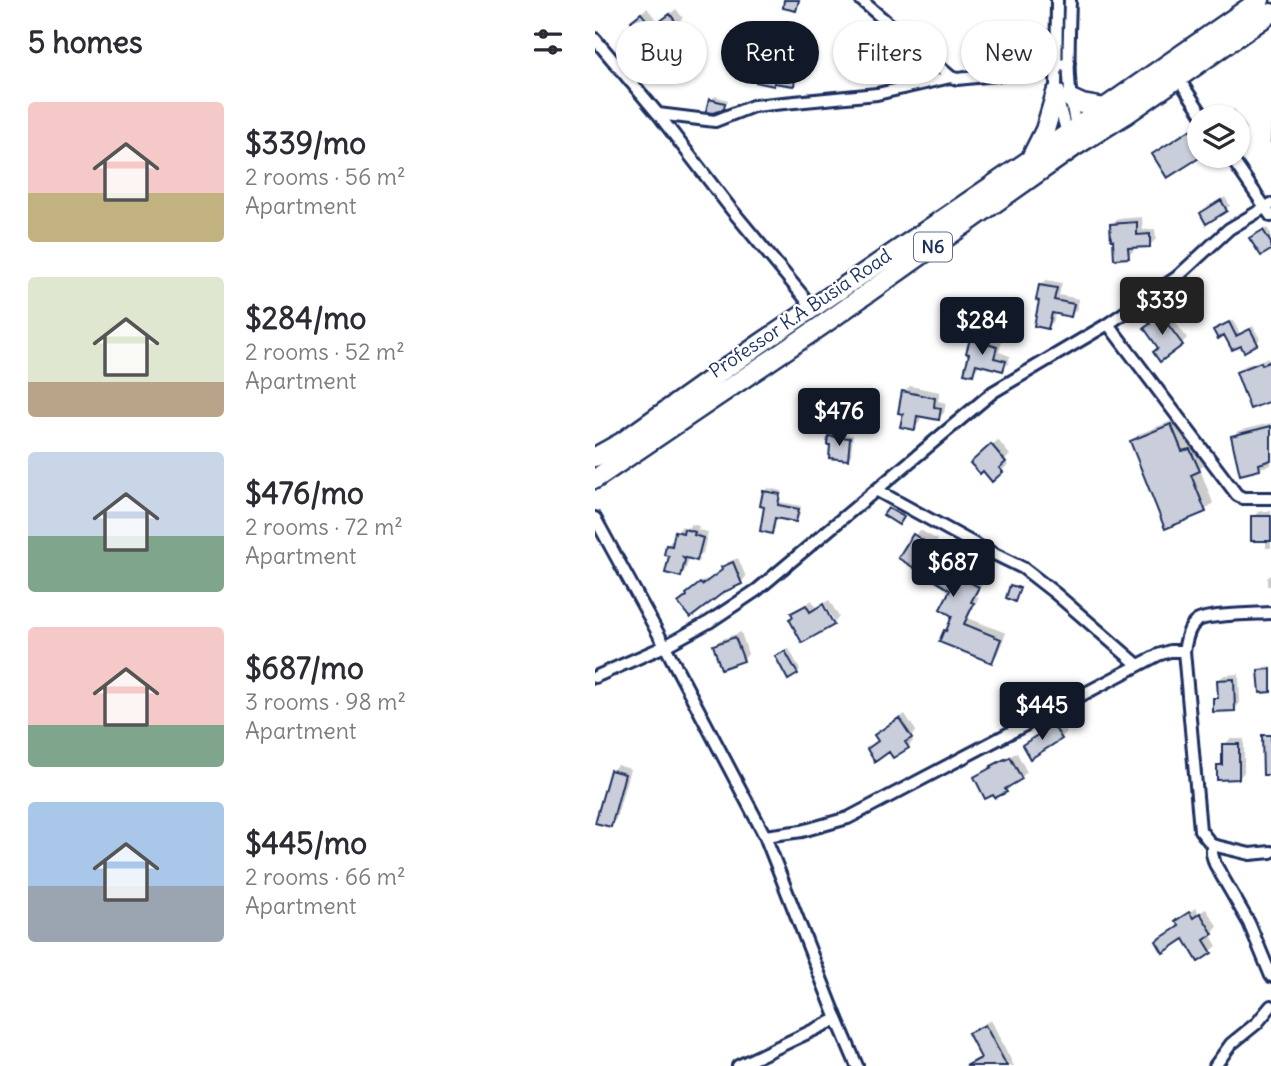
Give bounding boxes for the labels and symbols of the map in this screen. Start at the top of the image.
road number: N6 [914,232,952,262]
street label: Professor K.A Busia Road [704,243,896,383]
pin: $339 [1121,278,1203,337]
pin: $284 [941,298,1023,357]
pin: $476 [798,388,880,448]
pin: $687 [912,540,994,599]
pin: $445 [1001,682,1083,742]

